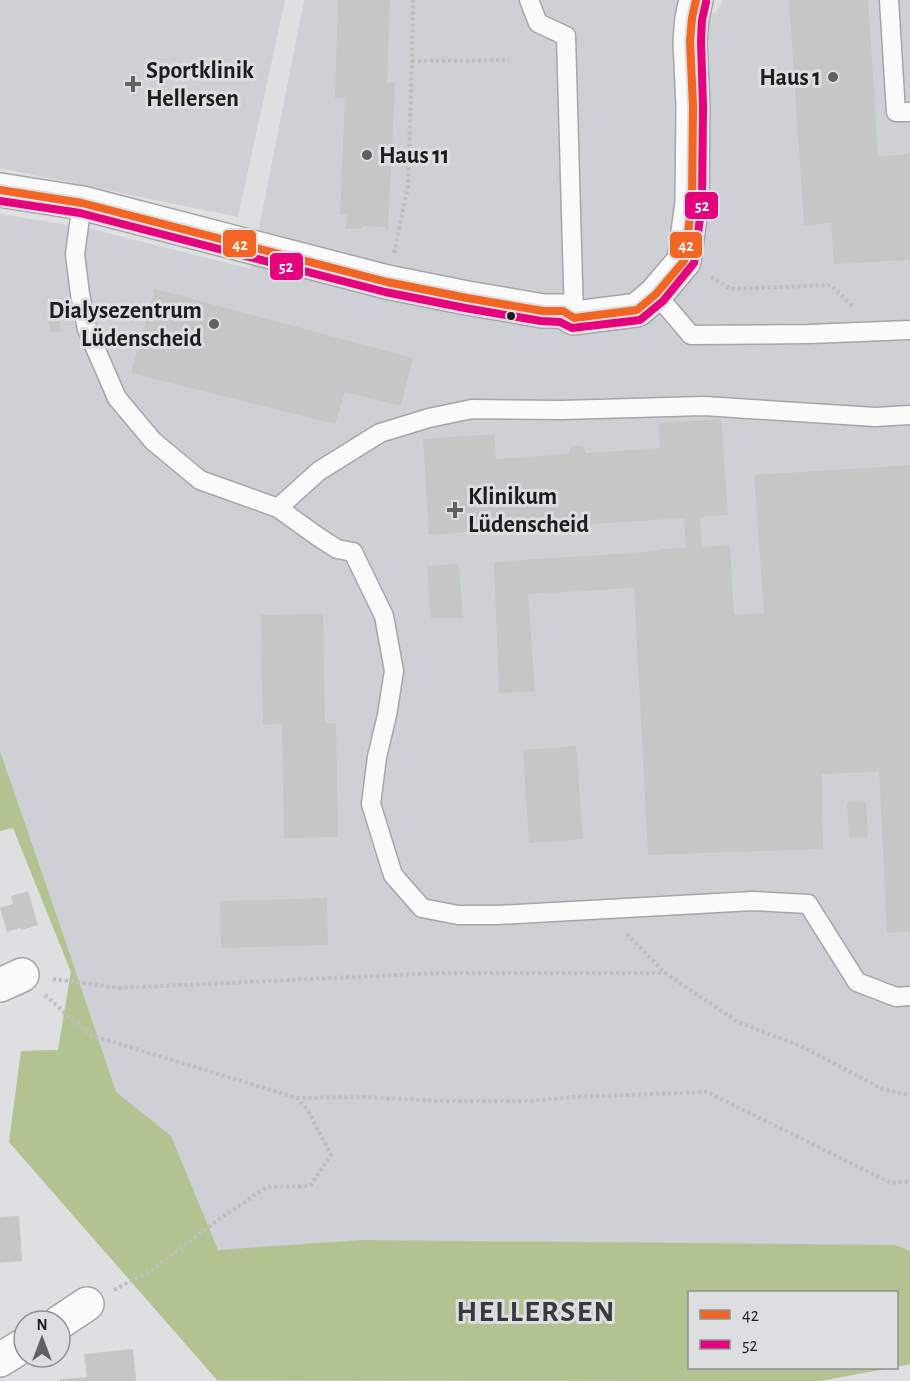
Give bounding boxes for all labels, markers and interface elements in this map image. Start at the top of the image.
place label: Sportklinik Hellersen [146,59,254,111]
place label: Haus 1 [759,66,821,90]
marker: Haus 1 [826,70,840,84]
marker: Sportklinik Hellersen [124,75,142,93]
place label: Haus 11 [379,144,450,168]
marker: Haus 11 [360,148,374,162]
line badge: 52 [684,191,719,220]
text: 52 [695,198,710,214]
line badge: 42 [222,229,257,258]
line badge: 42 [669,231,703,259]
text: 42 [232,237,248,253]
text: 42 [678,238,694,254]
line badge: 52 [269,252,304,281]
text: 52 [279,259,294,275]
place label: Dialysezentrum Lüdenscheid [49,299,202,351]
unlabelled marker [505,310,517,322]
marker: Dialysezentrum Lüdenscheid [207,317,221,331]
place label: Klinikum Lüdenscheid [468,485,589,537]
marker: Klinikum Lüdenscheid [446,501,464,519]
legend [688,1291,898,1369]
district label: HELLERSEN [456,1297,616,1327]
text: 42 [742,1307,759,1325]
north arrow [12,1309,72,1369]
text: N [36,1317,48,1333]
text: 52 [742,1337,758,1355]

